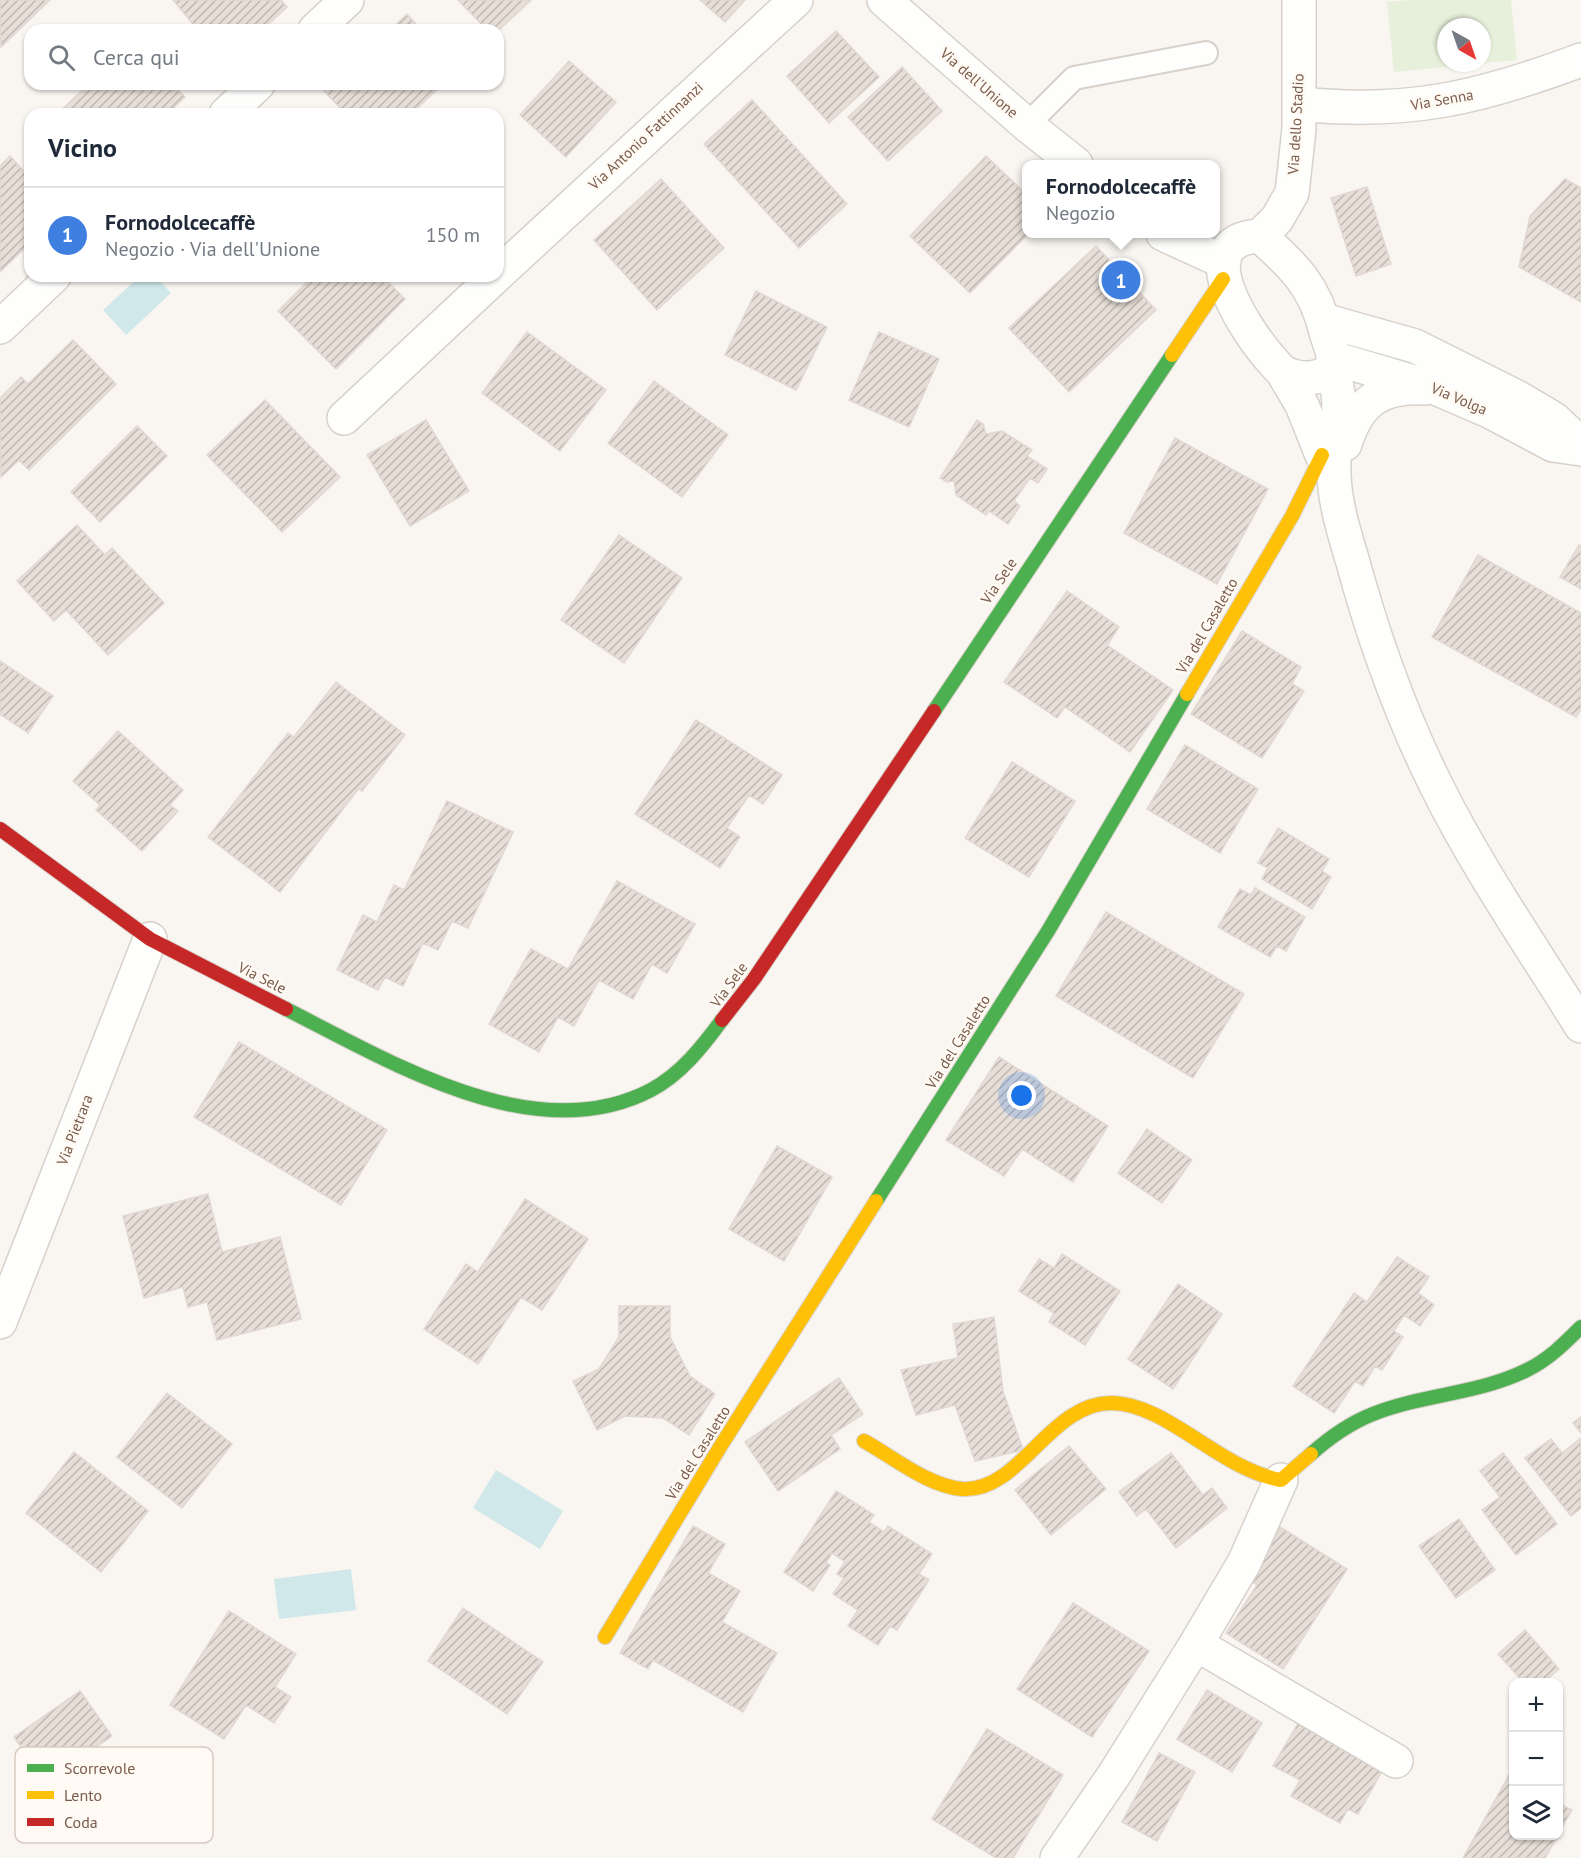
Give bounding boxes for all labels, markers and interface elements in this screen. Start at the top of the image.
north arrow [1437,18,1491,72]
search box [24,24,504,90]
icon: search [45,41,78,74]
text: Cerca qui [93,43,180,71]
street label: Via dell'Unione [936,43,1022,122]
street label: Via dello Stadio [1283,73,1308,176]
street label: Via Antonio Fattinnanzi [584,78,707,194]
street label: Via Senna [1408,85,1475,115]
text: Vicino [48,131,117,164]
popup [1022,160,1220,238]
text: Fornodolcecaffè [1046,172,1196,200]
text: Negozio [1046,200,1115,226]
text: Fornodolcecaffè [105,208,256,236]
text: 1 [62,222,73,248]
text: 150 m [426,222,480,248]
text: Negozio · Via dell'Unione [105,236,320,262]
pin: 1 [1102,258,1140,302]
street label: Via Volga [1427,378,1490,419]
street label: Via Sele [976,554,1021,608]
street label: Via del Casaletto [1171,574,1242,678]
street label: Via Sele [234,957,290,998]
street label: Via Sele [705,958,751,1012]
street label: Via del Casaletto [920,991,994,1093]
your location [1007,1081,1036,1110]
street label: Via Pietrara [52,1092,97,1169]
street label: Via del Casaletto [660,1402,734,1504]
map controls [1509,1678,1563,1840]
button: + [1509,1678,1563,1732]
button: − [1509,1732,1563,1786]
legend [15,1747,213,1843]
text: Scorrevole [64,1758,136,1778]
text: Lento [64,1785,102,1805]
button: layers [1509,1786,1563,1840]
text: Coda [64,1812,98,1832]

